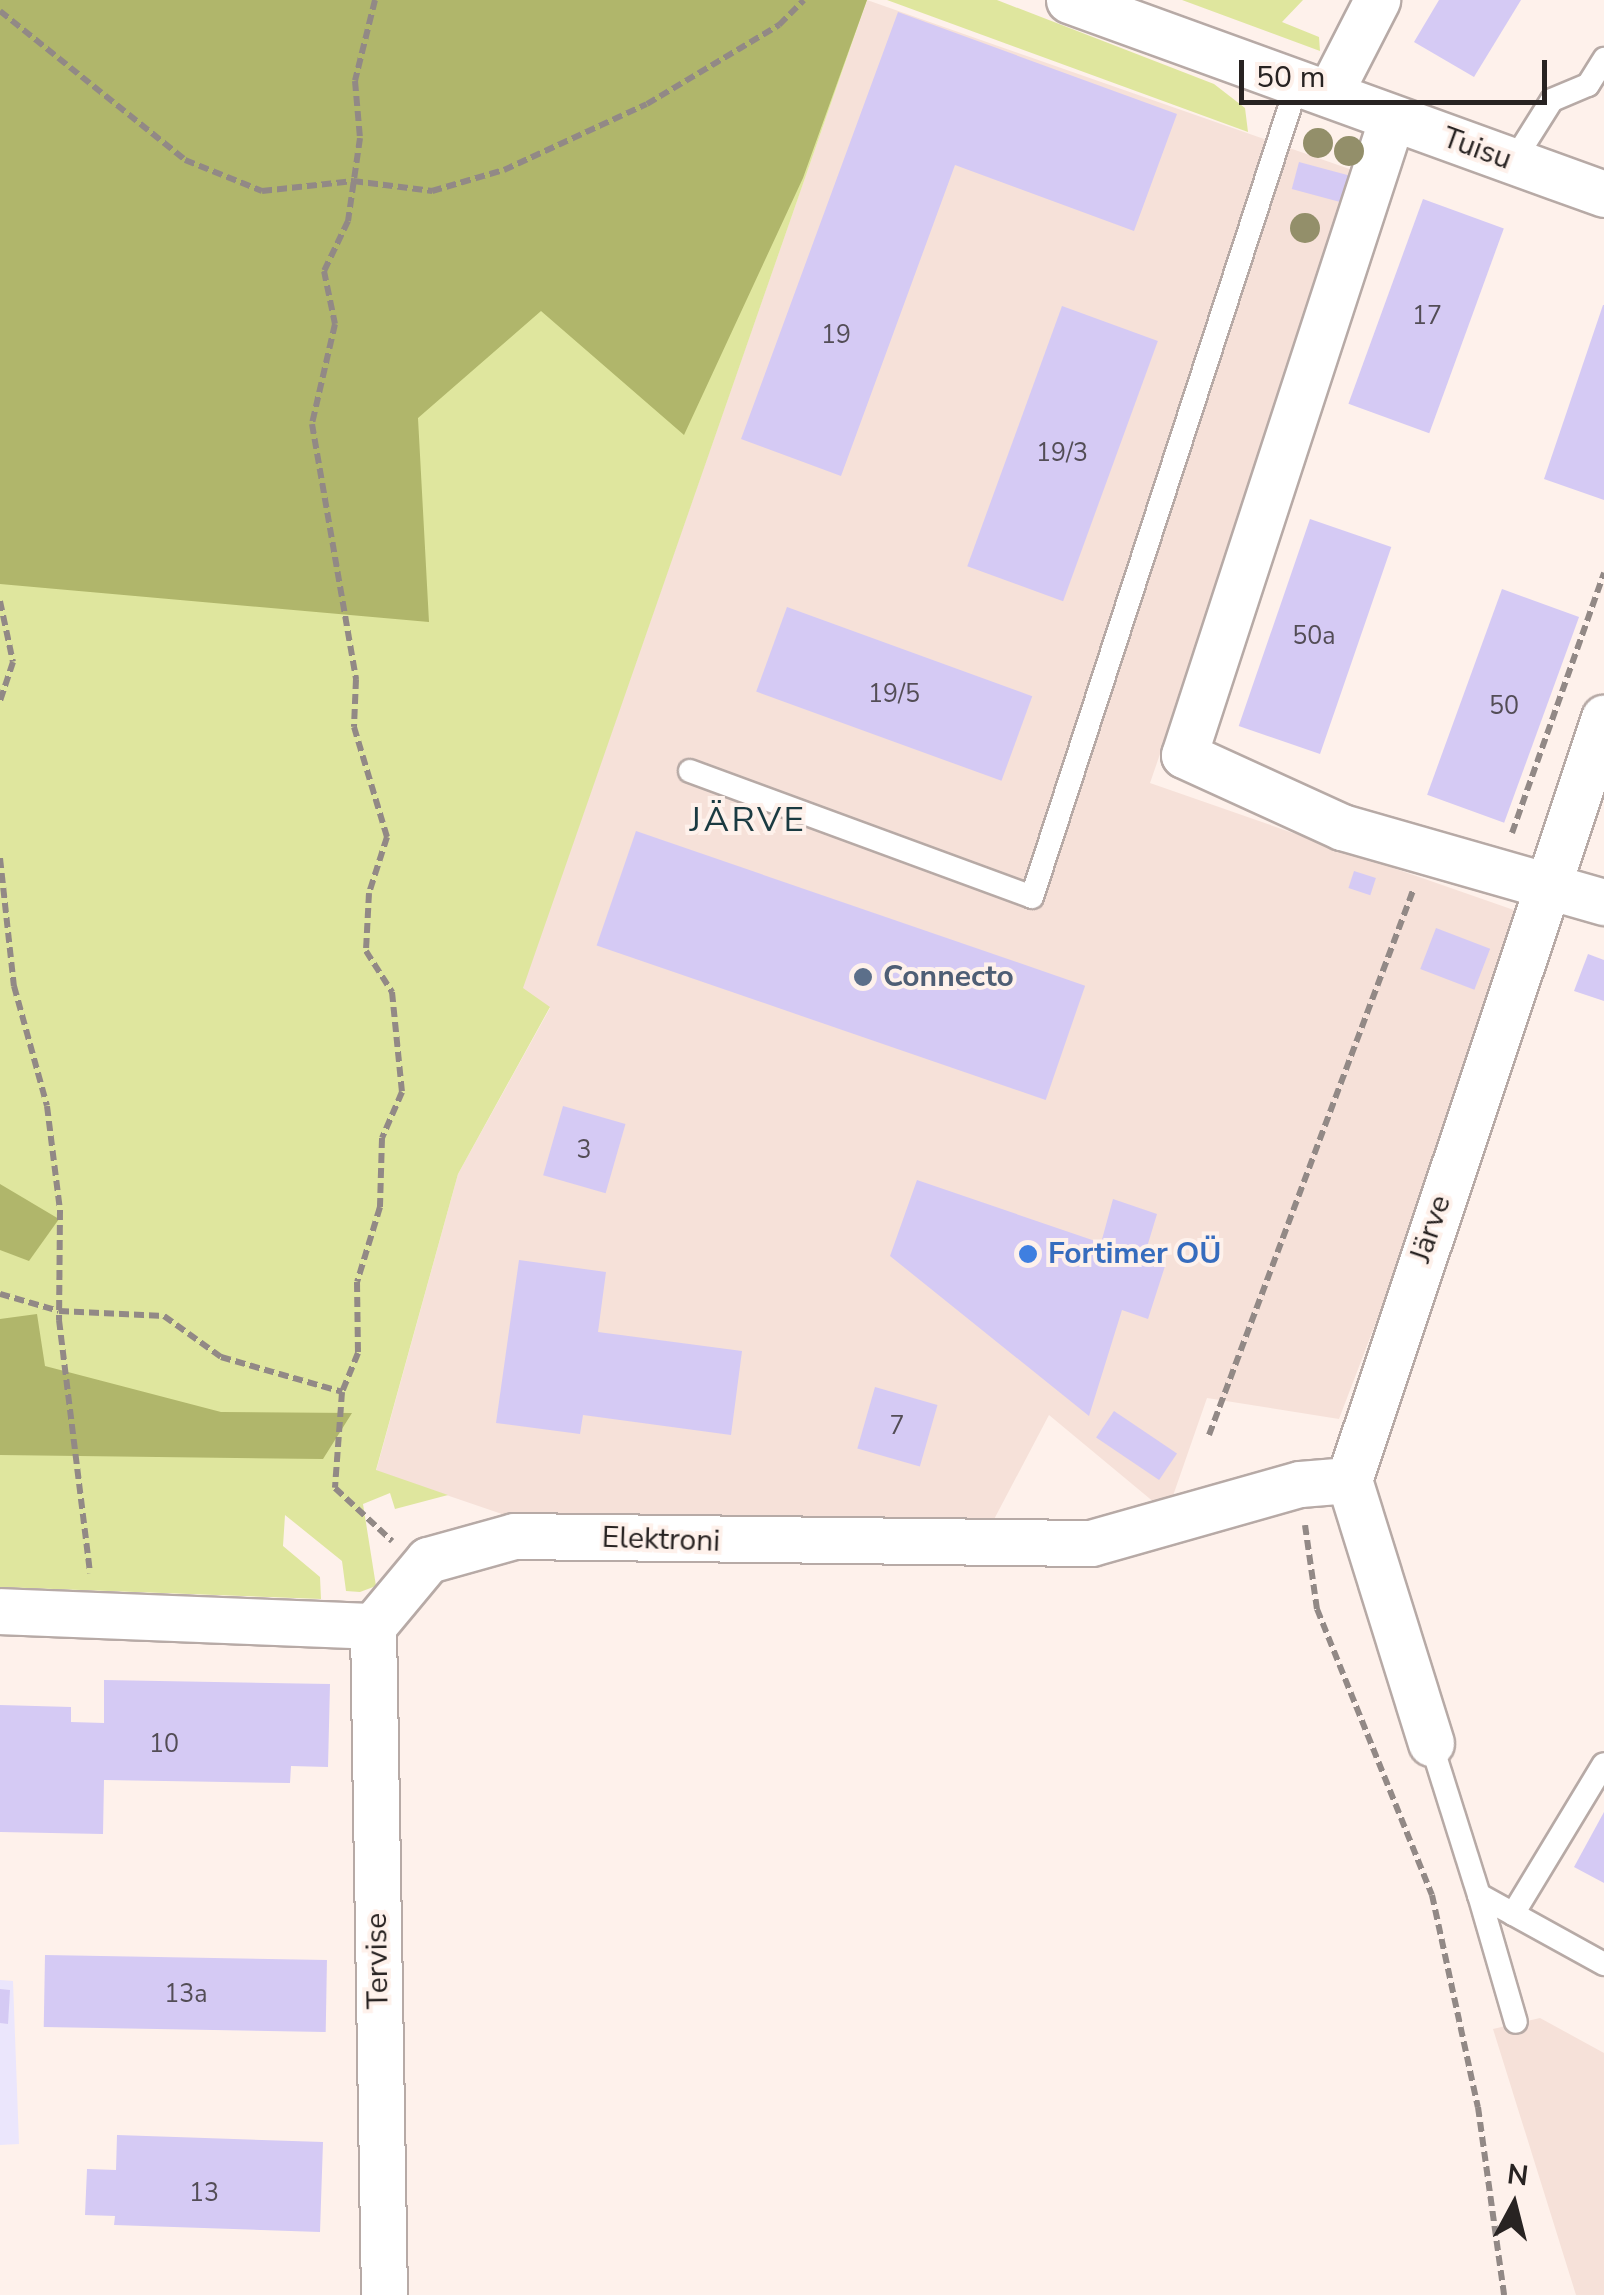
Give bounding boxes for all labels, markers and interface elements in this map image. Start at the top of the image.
scale bar [1244,40,1552,102]
text: 50 m [1256,57,1325,98]
street label: Tuisu [1438,120,1516,178]
house number: 17 [1412,301,1442,331]
house number: 19 [821,320,851,350]
house number: 19/3 [1036,438,1088,468]
house number: 50a [1292,621,1336,651]
house number: 19/5 [868,679,920,709]
house number: 50 [1489,691,1519,721]
district label: JÄRVE [690,799,806,841]
place label: Connecto [883,959,1014,995]
marker: Connecto [852,966,874,988]
house number: 3 [577,1135,591,1165]
street label: Järve [1403,1191,1459,1267]
place label: Fortimer OÜ [1048,1236,1221,1272]
marker: Fortimer OÜ [1017,1243,1039,1265]
house number: 7 [890,1411,904,1441]
street label: Elektroni [601,1520,721,1560]
house number: 10 [149,1729,179,1759]
street label: Tervise [359,1913,397,2009]
house number: 13a [164,1979,208,2009]
north arrow [1464,2155,1564,2255]
text: N [1505,2155,1530,2195]
house number: 13 [189,2178,219,2208]

